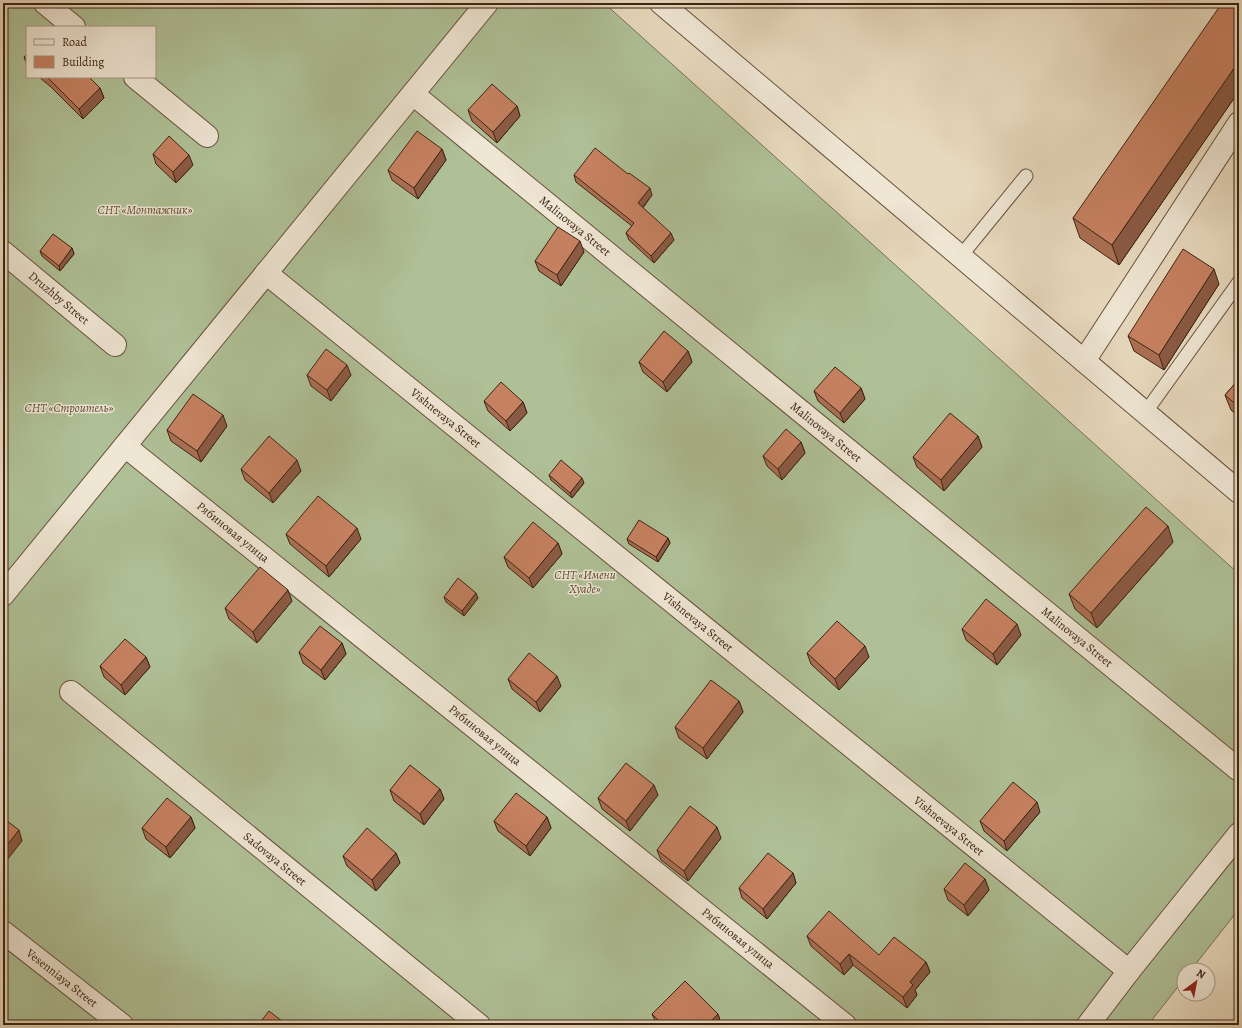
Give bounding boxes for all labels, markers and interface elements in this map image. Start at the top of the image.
legend [26,26,156,78]
text: Road [62,34,88,50]
text: Building [62,54,104,70]
street label: Malinovaya Street [536,192,614,260]
park label: СНТ «Монтажник» [98,202,193,218]
street label: Druzhby Street [25,268,93,328]
street label: Vishnevaya Street [407,384,485,451]
street label: Malinovaya Street [787,398,865,466]
park label: СНТ «Строитель» [25,400,113,416]
street label: Рябиновая улица [193,498,273,566]
park label: СНТ «Имени Хуаде» [554,567,616,597]
street label: Vishnevaya Street [659,588,737,655]
street label: Malinovaya Street [1038,603,1116,671]
street label: Рябиновая улица [445,701,525,769]
street label: Vishnevaya Street [910,792,988,859]
street label: Sadovaya Street [240,829,310,889]
street label: Рябиновая улица [698,904,778,972]
street label: Vesenniaya Street [22,944,101,1011]
north arrow [1176,962,1216,1002]
text: N [1194,965,1208,982]

